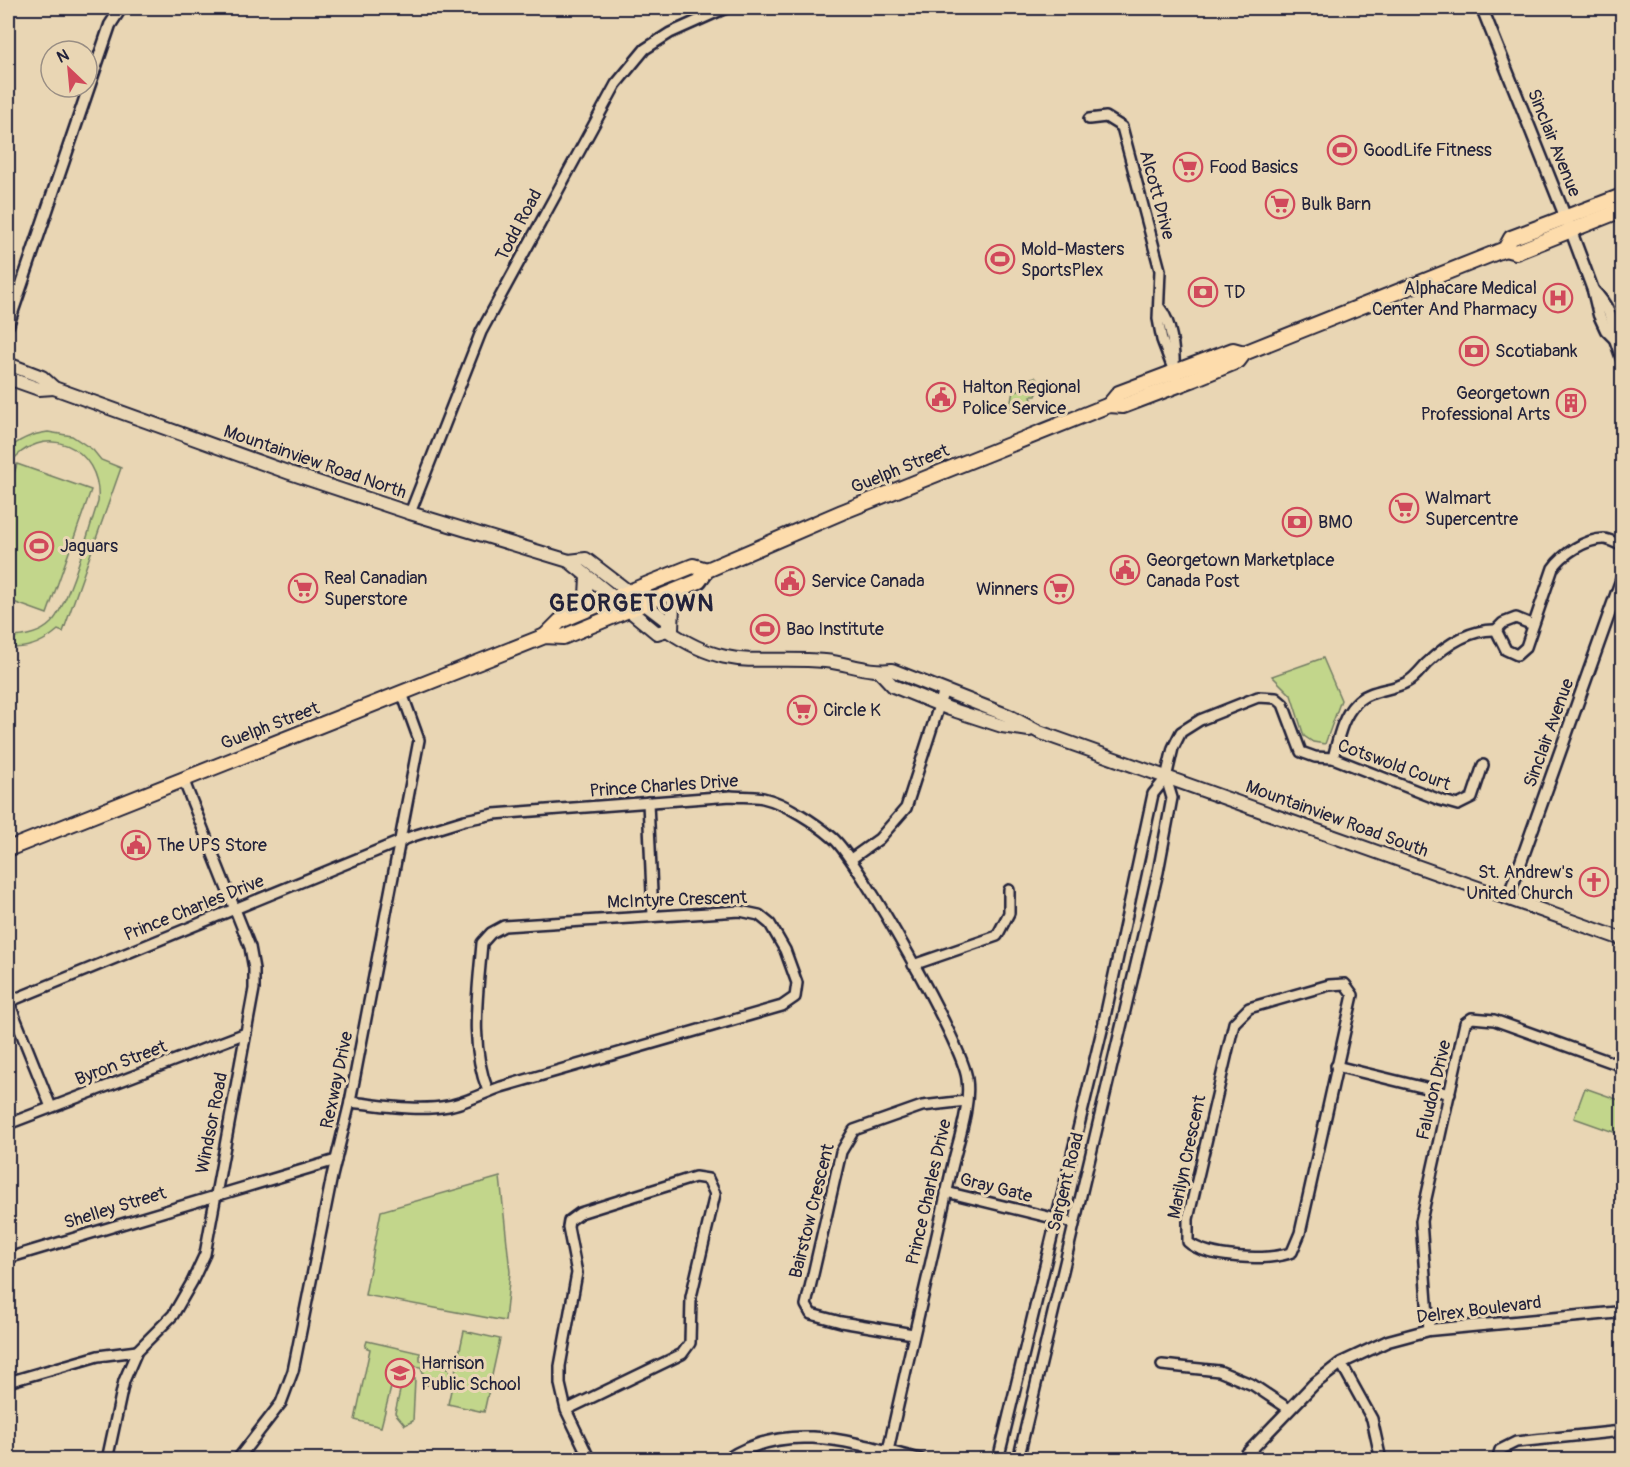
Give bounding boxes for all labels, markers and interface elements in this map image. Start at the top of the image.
north arrow [39,39,99,99]
text: N [54,45,72,68]
street label: Sinclair Avenue [1522,86,1586,200]
sports icon: GoodLife Fitness [1326,134,1358,166]
place label: GoodLife Fitness [1363,139,1492,162]
street label: Alcott Drive [1134,148,1180,242]
supermarket icon: Food Basics [1172,151,1204,183]
place label: Food Basics [1209,156,1298,179]
street label: Todd Road [491,185,547,265]
supermarket icon: Bulk Barn [1264,188,1296,220]
place label: Bulk Barn [1301,193,1371,216]
place label: Mold-Masters SportsPlex [1021,238,1124,282]
sports icon: Mold-Masters SportsPlex [984,243,1016,275]
bank icon: TD [1187,276,1219,308]
place label: Alphacare Medical Center And Pharmacy [1372,277,1537,321]
place label: TD [1224,281,1245,304]
hospital icon: Alphacare Medical Center And Pharmacy [1542,282,1574,314]
bank icon: Scotiabank [1458,335,1490,367]
place label: Scotiabank [1495,340,1578,363]
place label: Halton Regional Police Service [962,376,1081,420]
public building icon: Halton Regional Police Service [925,381,957,413]
place label: Georgetown Professional Arts [1421,382,1550,426]
building icon: Georgetown Professional Arts [1555,387,1587,419]
street label: Mountainview Road North [221,420,409,504]
street label: Guelph Street [848,439,953,499]
place label: Walmart Supercentre [1425,487,1518,531]
supermarket icon: Walmart Supercentre [1388,492,1420,524]
bank icon: BMO [1281,506,1313,538]
place label: BMO [1318,511,1353,534]
sports icon: Jaguars [23,530,55,562]
place label: Jaguars [60,535,118,558]
place label: Georgetown Marketplace Canada Post [1146,549,1334,593]
public building icon: Georgetown Marketplace Canada Post [1109,554,1141,586]
public building icon: Service Canada [774,565,806,597]
place label: Real Canadian Superstore [324,567,427,611]
place label: Service Canada [811,570,925,593]
supermarket icon: Real Canadian Superstore [287,572,319,604]
supermarket icon: Winners [1043,573,1075,605]
place label: Winners [976,578,1038,601]
district label: GEORGETOWN [549,589,715,618]
sports icon: Bao Institute [749,613,781,645]
place label: Bao Institute [786,618,884,641]
street label: Sinclair Avenue [1519,675,1579,791]
supermarket icon: Circle K [786,694,818,726]
street label: Guelph Street [217,696,323,755]
place label: Circle K [823,699,881,722]
street label: Cotswold Court [1334,734,1454,796]
street label: Prince Charles Drive [589,769,739,803]
street label: Mountainview Road South [1242,775,1432,863]
public building icon: The UPS Store [120,829,152,861]
place label: The UPS Store [157,834,267,857]
place label: St. Andrew's United Church [1466,861,1573,905]
church icon: St. Andrew's United Church [1578,866,1610,898]
street label: Prince Charles Drive [121,869,268,947]
street label: McIntyre Crescent [607,886,748,914]
street label: Rexway Drive [315,1029,359,1131]
street label: Byron Street [72,1035,171,1091]
street label: Faludon Drive [1411,1038,1457,1142]
street label: Windsor Road [191,1070,233,1176]
street label: Marilyn Crescent [1163,1092,1212,1221]
street label: Prince Charles Drive [901,1117,957,1267]
street label: Sargent Road [1043,1130,1089,1234]
street label: Bairstow Crescent [784,1141,840,1281]
street label: Gray Gate [957,1168,1035,1208]
street label: Shelley Street [61,1181,170,1234]
street label: Delrex Boulevard [1415,1291,1543,1329]
place label: Harrison Public School [421,1352,521,1396]
school or university icon: Harrison Public School [384,1357,416,1389]

